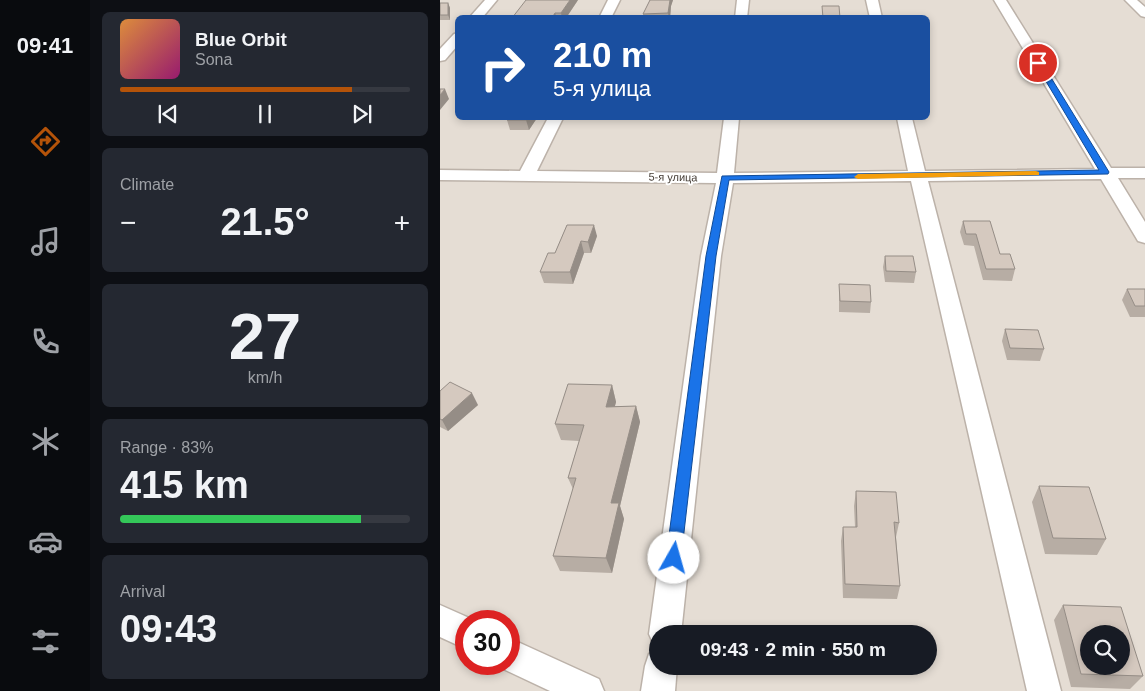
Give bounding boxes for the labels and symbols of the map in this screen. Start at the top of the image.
pin [1017,42,1059,84]
street label: 5-я улица [648,171,698,183]
position arrow [647,531,699,583]
speed limit sign: 30 [455,610,520,675]

